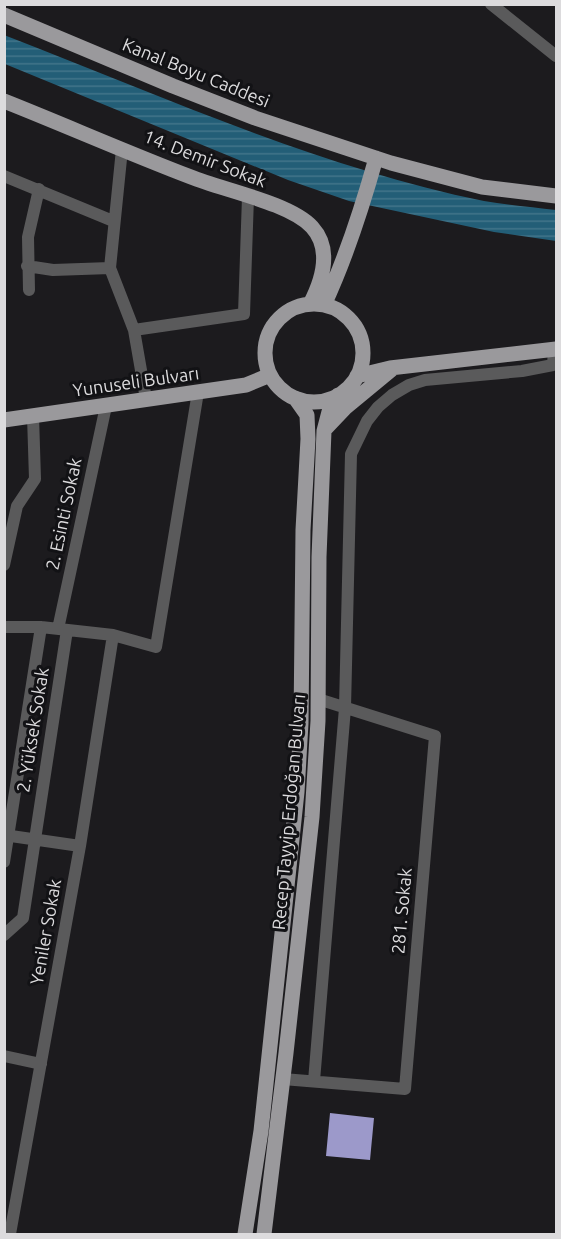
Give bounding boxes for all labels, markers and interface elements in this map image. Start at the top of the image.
street label: Kanal Boyu Caddesi [120,33,273,111]
street label: 14. Demir Sokak [141,125,270,191]
street label: Yunuseli Bulvarı [71,362,200,400]
street label: 2. Esinti Sokak [41,456,85,572]
street label: 2. Yüksek Sokak [12,666,52,794]
street label: Recep Tayyip Erdoğan Bulvarı [268,693,308,931]
street label: 281. Sokak [387,867,415,955]
street label: Yeniler Sokak [26,877,64,986]

